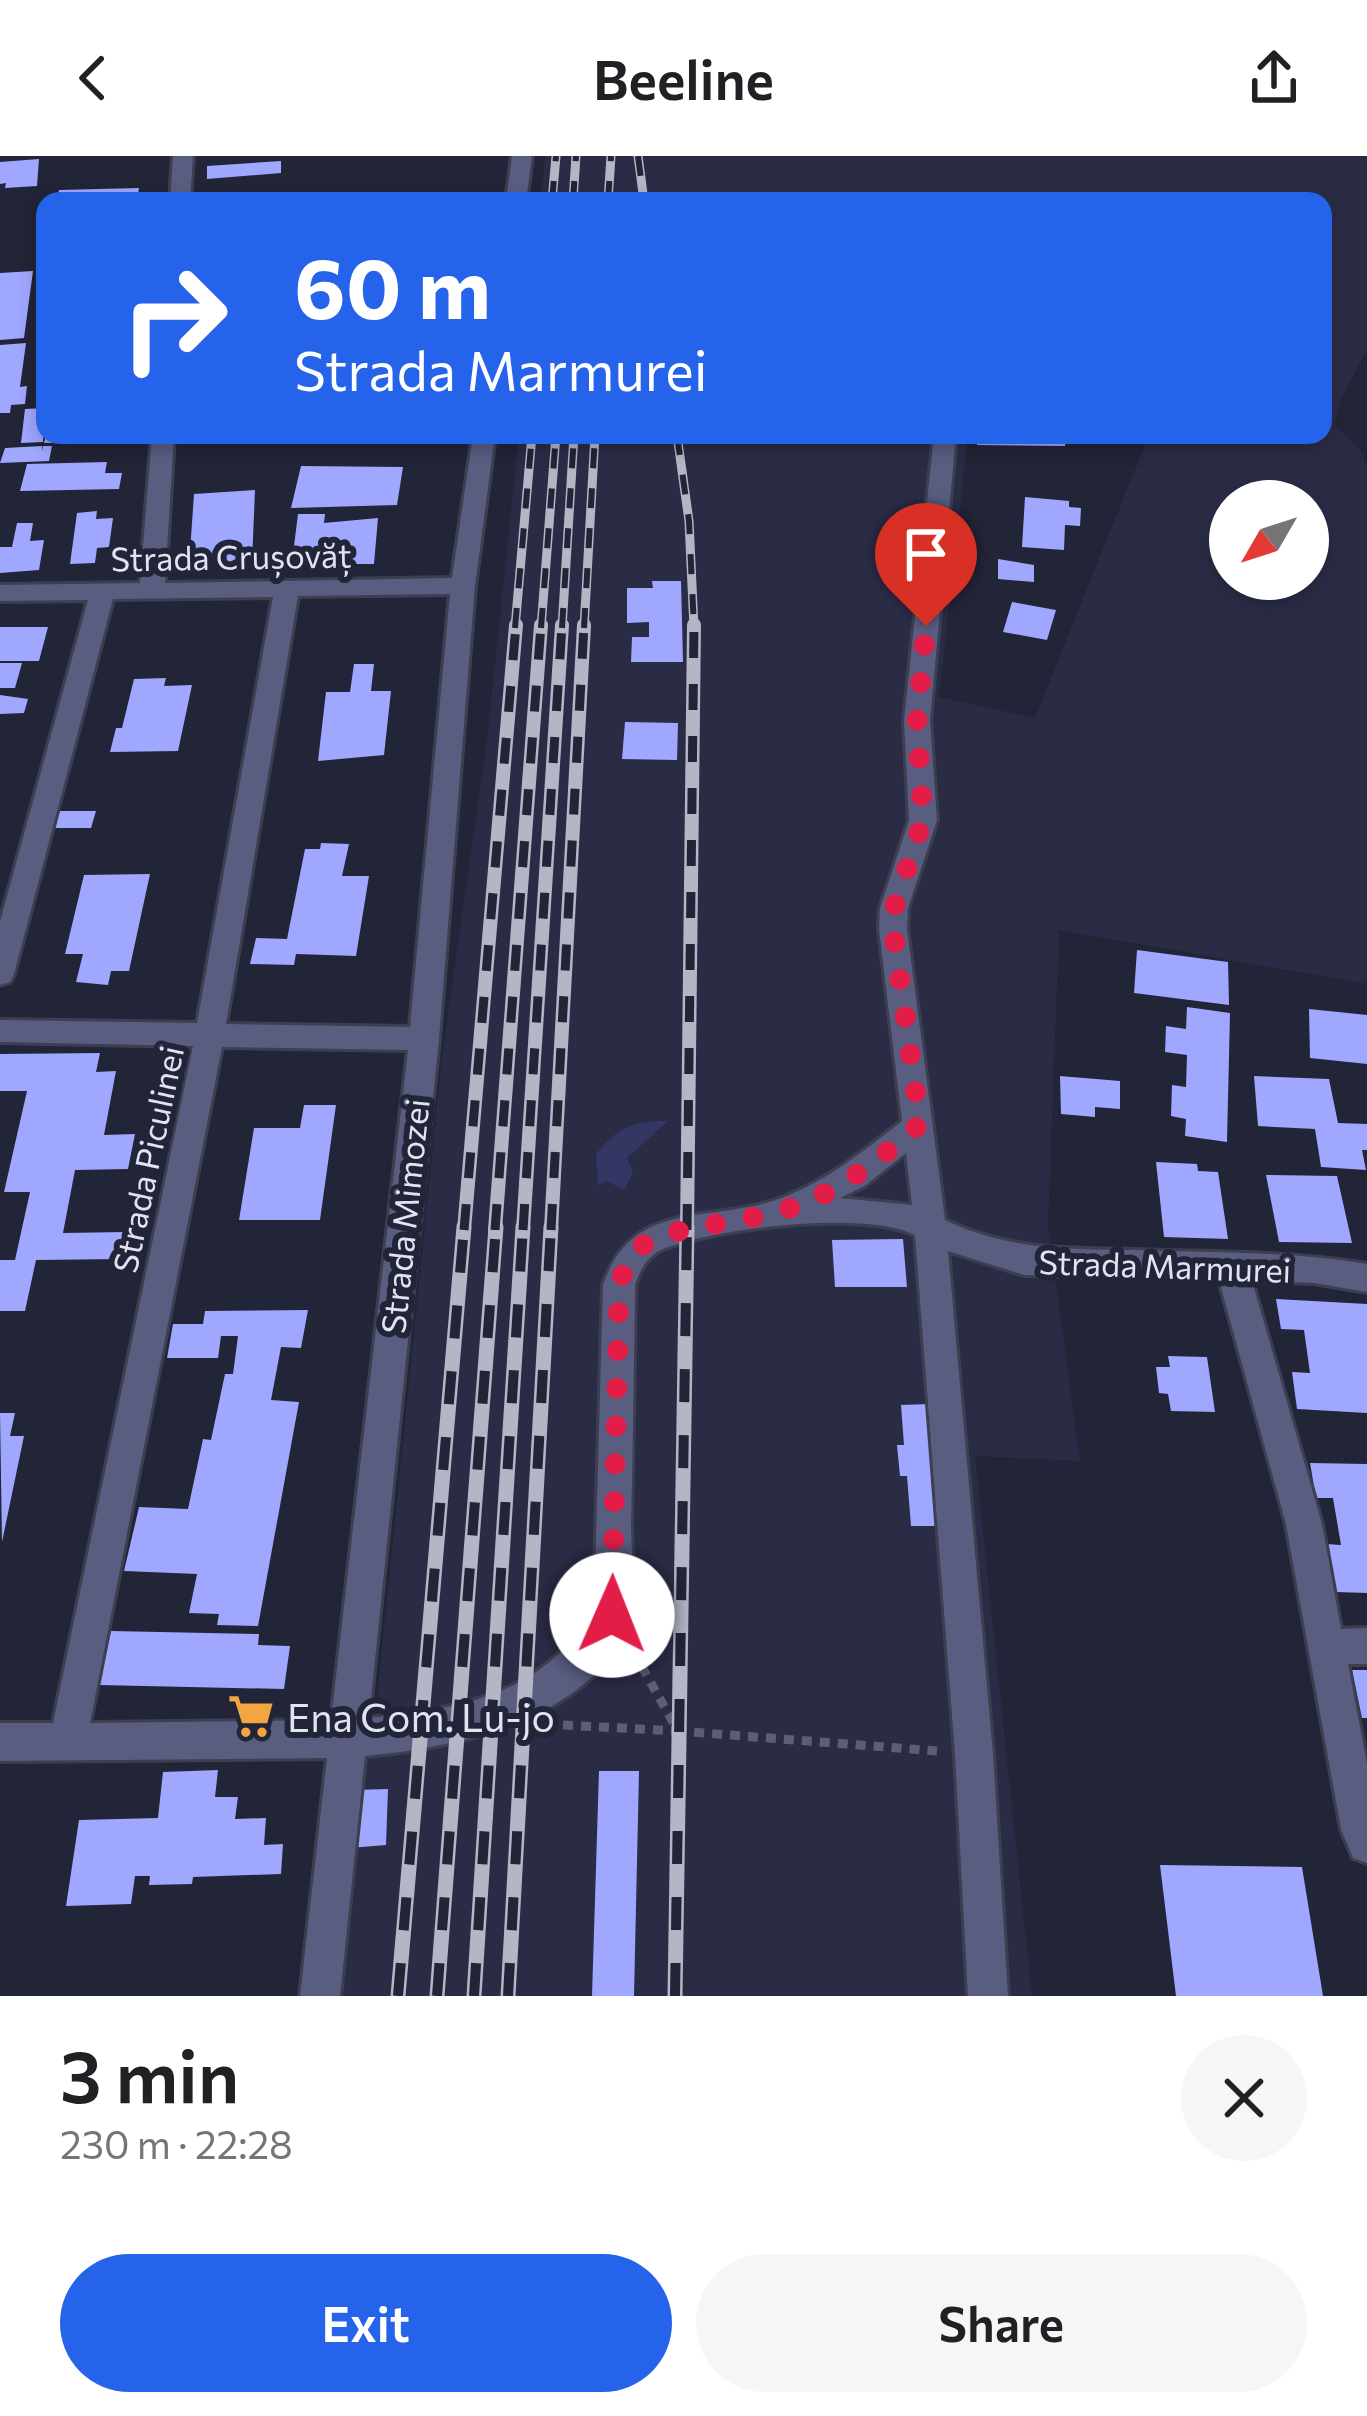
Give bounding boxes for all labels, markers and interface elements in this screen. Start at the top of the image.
icon: back [60,45,126,111]
text: Beeline [593,45,774,111]
icon: share [1241,45,1307,111]
text: 60 m [294,234,491,336]
icon: right [96,240,252,396]
text: Strada Marmurei [294,336,708,402]
north arrow [1209,480,1329,600]
map controls [1209,480,1329,600]
pin [875,503,977,626]
icon: arrive [893,521,959,587]
street label: Strada Crușovăț [110,533,352,581]
street label: Strada Piculinei [103,1042,191,1276]
street label: Strada Mimozei [371,1096,437,1336]
street label: Strada Marmurei [1038,1240,1292,1290]
position arrow [549,1552,675,1678]
supermarket icon: Ena Com. Lu-jo [226,1691,276,1741]
place label: Ena Com. Lu-jo [287,1692,555,1740]
text: 3 min [60,2030,239,2118]
button: close [1181,2035,1307,2161]
text: 230 m · 22:28 [60,2119,293,2167]
button: Exit [60,2254,672,2392]
button: Share [696,2254,1307,2392]

